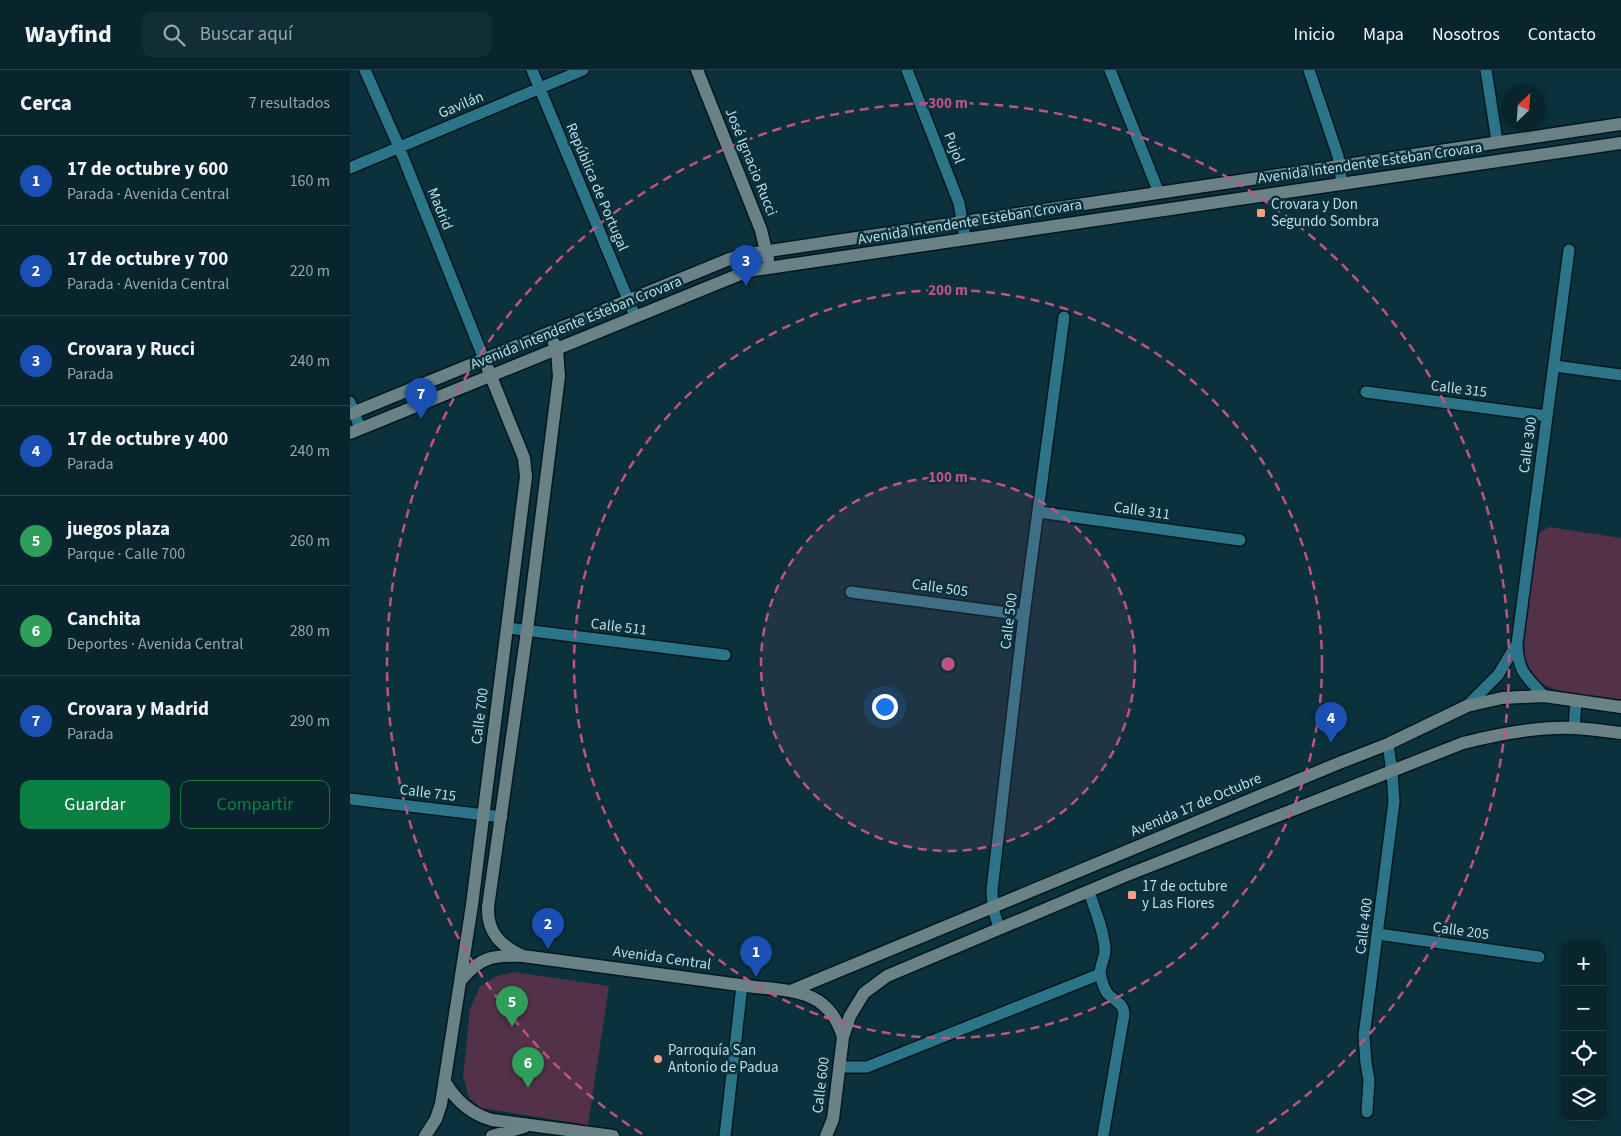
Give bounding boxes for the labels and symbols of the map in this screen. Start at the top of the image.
north arrow [1501,85,1546,130]
street label: Gavilán [435,86,487,124]
text: 300 m [928,93,968,114]
street label: José Ignacio Rucci [720,105,782,219]
street label: República de Portugal [560,120,634,255]
street label: Pujol [938,129,970,167]
street label: Avenida Intendente Esteban Crovara [1256,137,1484,189]
street label: Madrid [422,185,458,233]
street label: Avenida Intendente Esteban Crovara [856,194,1084,250]
place label: Crovara y Don Segundo Sombra [1271,194,1379,232]
marker: Crovara y Don Segundo Sombra [1255,207,1267,219]
pin: 3 [730,245,762,286]
street label: Avenida Intendente Esteban Crovara [467,271,685,375]
text: 200 m [928,280,968,301]
street label: Calle 315 [1430,375,1488,403]
pin: 7 [405,378,437,419]
street label: Calle 300 [1514,416,1542,474]
text: 100 m [928,467,968,488]
street label: Calle 311 [1113,497,1171,525]
street label: Calle 505 [911,574,969,602]
street label: Calle 500 [995,592,1023,650]
street label: Calle 511 [590,613,648,641]
centre of rings [939,655,957,673]
street label: Calle 700 [466,687,494,745]
your location [872,694,898,720]
pin: 4 [1315,702,1347,743]
street label: Avenida 17 de Octubre [1127,768,1265,842]
street label: Calle 715 [399,779,457,807]
place label: 17 de octubre y Las Flores [1142,876,1228,914]
marker: 17 de octubre y Las Flores [1126,889,1138,901]
street label: Calle 400 [1350,897,1378,955]
pin: 2 [532,908,564,949]
street label: Calle 205 [1432,917,1490,945]
pin: 1 [740,936,772,977]
street label: Avenida Central [612,941,713,975]
pin: 5 [496,986,528,1027]
place label: Parroquía San Antonio de Padua [668,1040,779,1078]
pin: 6 [512,1047,544,1088]
marker: Parroquía San Antonio de Padua [652,1053,664,1065]
street label: Calle 600 [807,1056,835,1114]

